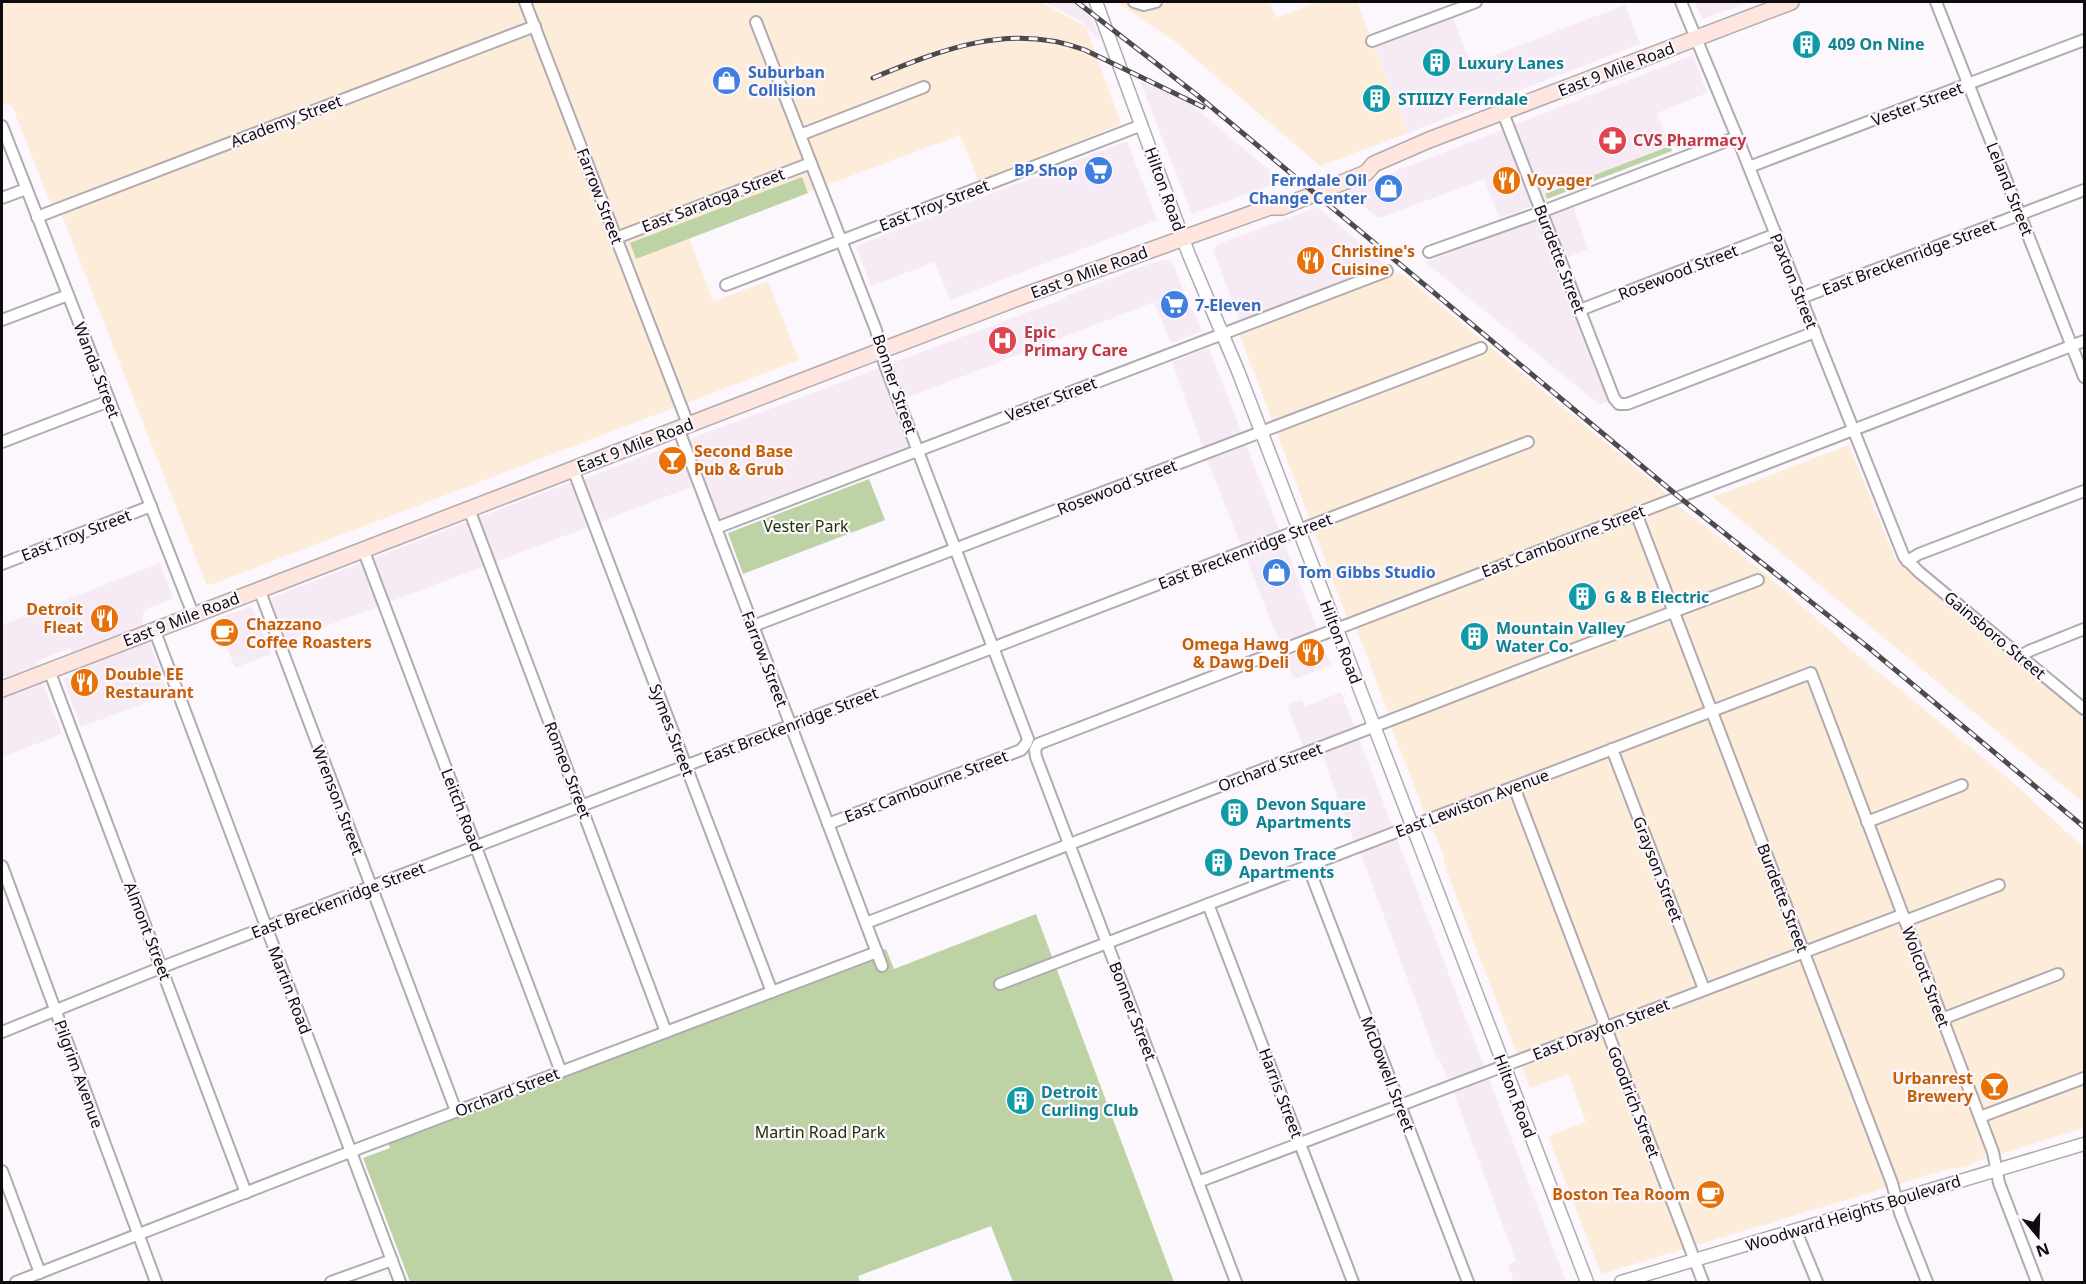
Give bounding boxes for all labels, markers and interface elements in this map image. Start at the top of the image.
building icon: 409 On Nine [1791,28,1823,60]
place label: 409 On Nine [1828,33,1925,55]
street label: East 9 Mile Road [1555,37,1677,101]
building icon: Luxury Lanes [1421,47,1453,79]
place label: Luxury Lanes [1458,52,1564,74]
place label: Suburban Collision [748,61,825,101]
shop icon: Suburban Collision [711,65,743,97]
street label: Vester Street [1868,76,1966,132]
building icon: STIIIZY Ferndale [1361,83,1393,115]
place label: STIIIZY Ferndale [1398,88,1528,110]
street label: Academy Street [227,90,345,152]
pharmacy icon: CVS Pharmacy [1596,124,1628,156]
place label: CVS Pharmacy [1633,129,1747,151]
street label: Leland Street [1981,139,2039,239]
street label: Hilton Road [1140,144,1190,234]
street label: Farrow Street [572,145,628,247]
supermarket icon: BP Shop [1083,154,1115,186]
place label: BP Shop [1014,159,1078,181]
street label: East Saratoga Street [638,162,788,237]
restaurant icon: Voyager [1490,164,1522,196]
place label: Ferndale Oil Change Center [1249,169,1367,209]
place label: Voyager [1527,169,1592,191]
shop icon: Ferndale Oil Change Center [1372,173,1404,205]
street label: East Troy Street [876,174,992,236]
street label: Burdette Street [1529,201,1591,317]
street label: East Breckenridge Street [1819,214,1999,300]
street label: Paxton Street [1765,230,1823,332]
street label: Rosewood Street [1615,239,1741,305]
place label: Christine's Cuisine [1331,240,1415,280]
street label: East 9 Mile Road [1027,241,1151,303]
restaurant icon: Christine's Cuisine [1294,244,1326,276]
supermarket icon: 7-Eleven [1158,289,1190,321]
place label: 7-Eleven [1195,294,1261,316]
street label: Wanda Street [69,319,125,421]
place label: Epic Primary Care [1024,321,1128,361]
hospital icon: Epic Primary Care [987,325,1019,357]
street label: Bonner Street [868,331,922,437]
street label: Vester Street [1002,371,1100,427]
street label: East 9 Mile Road [574,413,696,477]
place label: Second Base Pub & Grub [694,440,793,480]
bar icon: Second Base Pub & Grub [657,444,689,476]
street label: Rosewood Street [1054,454,1180,520]
street label: East Cambourne Street [1478,500,1648,582]
street label: East Troy Street [18,504,134,566]
street label: East Breckenridge Street [1155,508,1335,594]
park label: Vester Park [763,515,849,537]
shop icon: Tom Gibbs Studio [1261,556,1293,588]
place label: Tom Gibbs Studio [1298,561,1436,583]
building icon: G & B Electric [1567,581,1599,613]
place label: G & B Electric [1604,586,1709,608]
street label: Gainsboro Street [1939,586,2051,684]
street label: East 9 Mile Road [120,587,242,651]
street label: Hilton Road [1315,597,1367,687]
place label: Detroit Fleat [26,598,83,638]
restaurant icon: Detroit Fleat [88,602,120,634]
street label: Farrow Street [737,608,793,710]
place label: Chazzano Coffee Roasters [246,613,372,653]
cafe icon: Chazzano Coffee Roasters [209,617,241,649]
place label: Mountain Valley Water Co. [1496,617,1626,657]
building icon: Mountain Valley Water Co. [1459,621,1491,653]
place label: Omega Hawg & Dawg Deli [1182,633,1289,673]
restaurant icon: Omega Hawg & Dawg Deli [1294,637,1326,669]
place label: Double EE Restaurant [105,663,194,703]
restaurant icon: Double EE Restaurant [68,667,100,699]
street label: Symes Street [644,681,700,780]
street label: East Breckenridge Street [701,682,881,768]
street label: Romeo Street [539,718,597,822]
street label: Orchard Street [1215,737,1326,797]
street label: Wrenson Street [307,742,369,858]
street label: East Cambourne Street [841,745,1011,827]
street label: East Lewiston Avenue [1392,764,1552,842]
street label: Leitch Road [436,765,488,855]
place label: Devon Square Apartments [1256,793,1366,833]
building icon: Devon Square Apartments [1219,797,1251,829]
street label: Grayson Street [1628,813,1688,925]
street label: Burdette Street [1752,840,1814,956]
place label: Devon Trace Apartments [1239,843,1336,883]
building icon: Devon Trace Apartments [1202,847,1234,879]
street label: East Breckenridge Street [248,857,428,943]
street label: Almont Street [119,879,177,983]
street label: Wolcott Street [1897,924,1955,1031]
street label: Martin Road [263,943,317,1037]
street label: Bonner Street [1104,958,1162,1064]
street label: East Drayton Street [1529,993,1673,1065]
street label: McDowell Street [1356,1013,1420,1135]
street label: Pilgrim Avenue [49,1017,109,1131]
street label: Goodrich Street [1603,1043,1665,1161]
street label: Harris Street [1254,1045,1308,1141]
street label: Hilton Road [1489,1051,1541,1141]
street label: Orchard Street [452,1062,563,1122]
place label: Urbanrest Brewery [1892,1067,1974,1107]
bar icon: Urbanrest Brewery [1978,1071,2010,1103]
place label: Detroit Curling Club [1041,1081,1139,1121]
building icon: Detroit Curling Club [1004,1085,1036,1117]
park label: Martin Road Park [755,1121,886,1143]
street label: Woodward Heights Boulevard [1743,1170,1963,1256]
cafe icon: Boston Tea Room [1695,1178,1727,1210]
place label: Boston Tea Room [1552,1183,1690,1205]
north arrow [2008,1206,2068,1266]
text: N [2033,1238,2053,1263]

